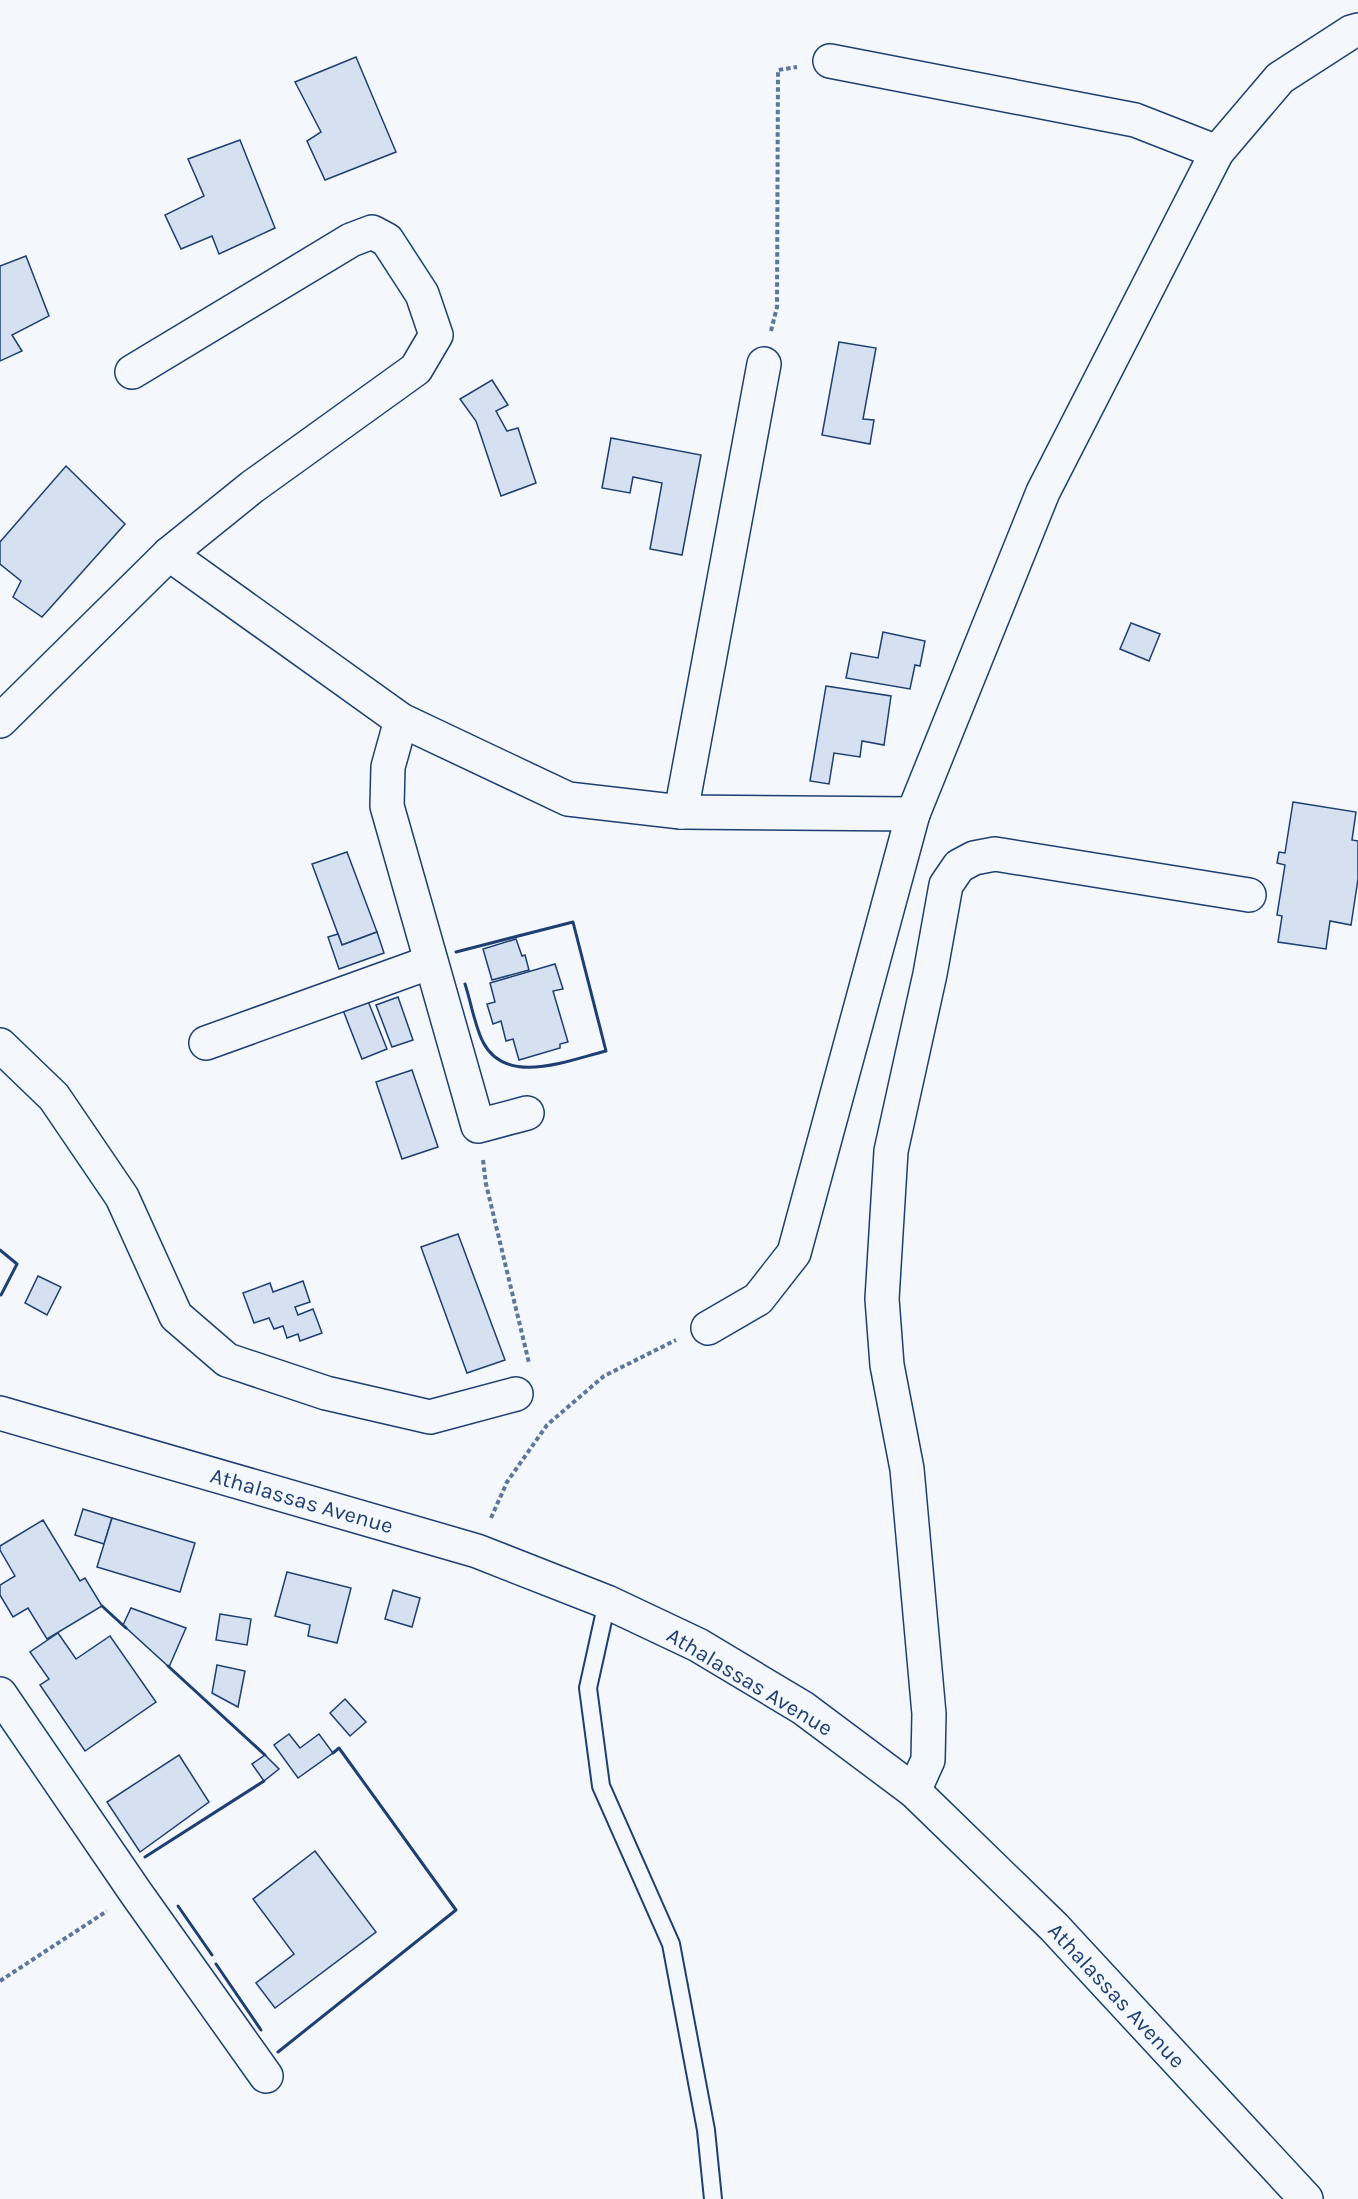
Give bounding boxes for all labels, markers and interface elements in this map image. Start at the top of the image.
street label: Athalassas Avenue [207,1462,396,1540]
street label: Athalassas Avenue [662,1622,837,1742]
street label: Athalassas Avenue [1042,1918,1190,2074]

